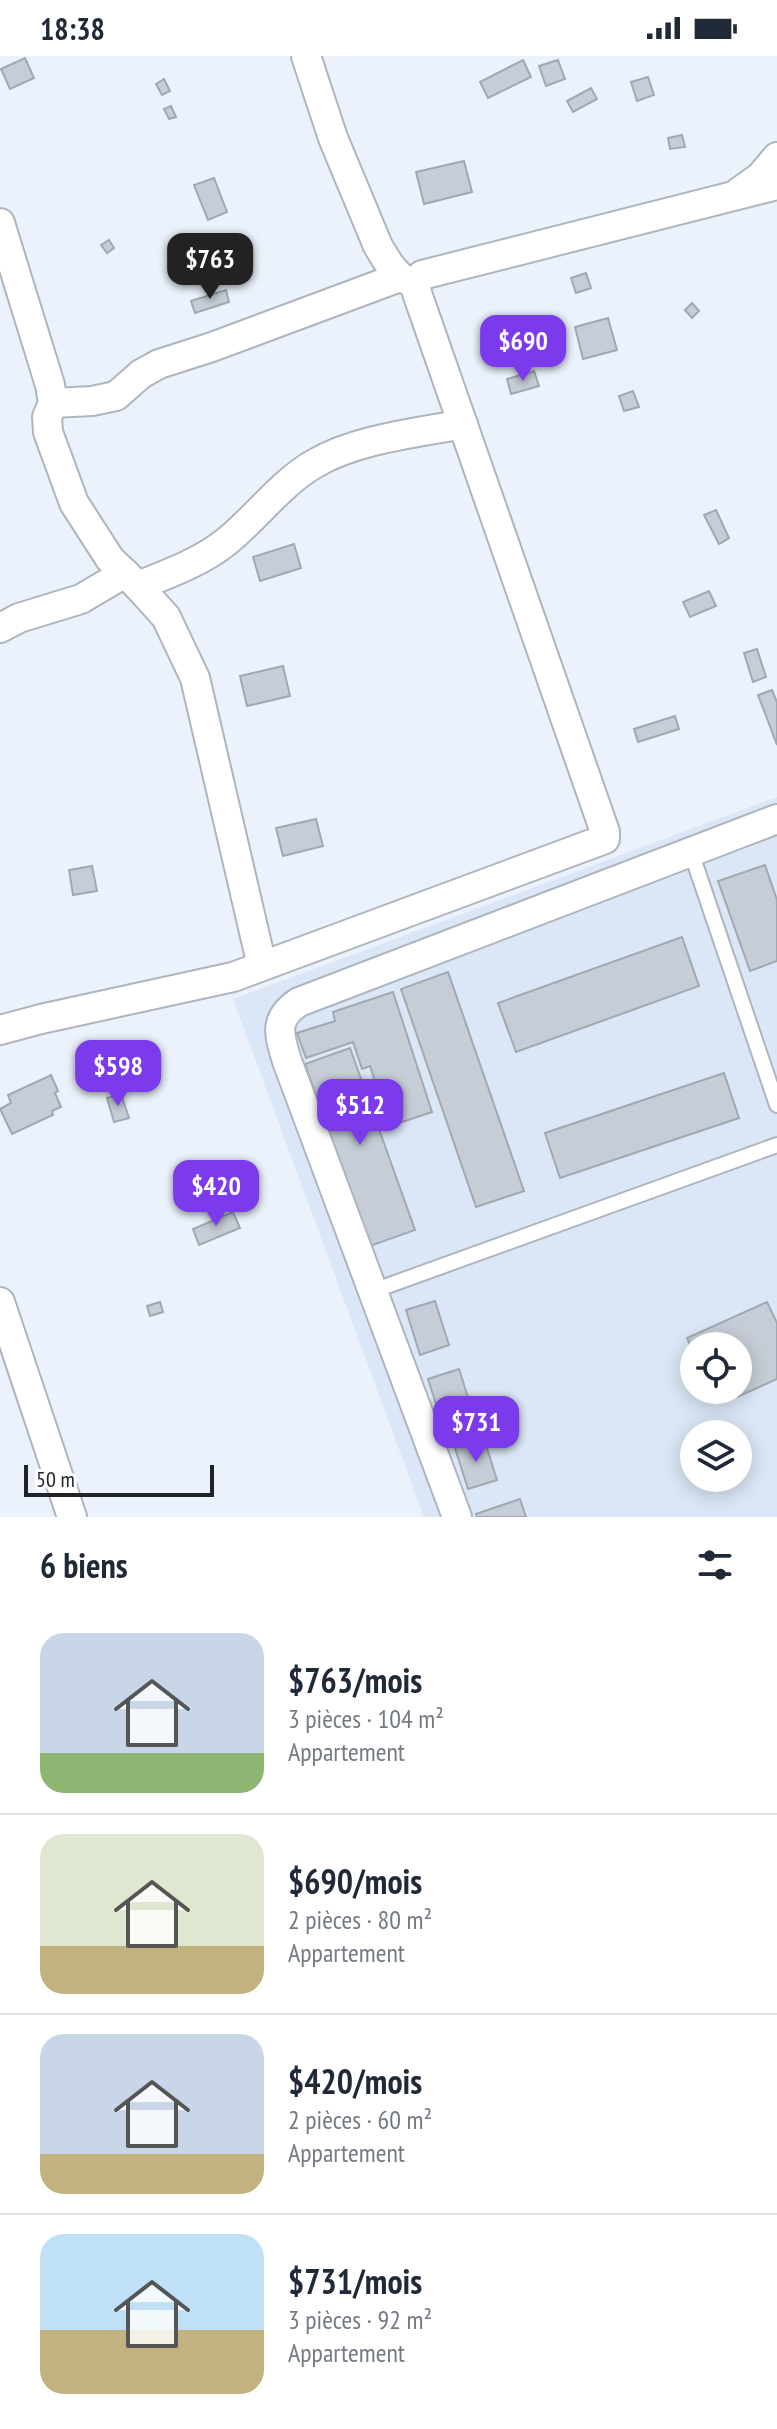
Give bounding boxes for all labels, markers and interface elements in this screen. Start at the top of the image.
text: 18:38 [40,9,105,48]
pin: $763 [163,233,257,301]
text: $763 [185,242,235,275]
pin: $690 [476,315,570,383]
text: $690 [498,324,548,357]
pin: $598 [71,1040,165,1108]
text: $598 [93,1049,143,1082]
pin: $512 [313,1079,407,1147]
text: $512 [335,1088,385,1121]
pin: $420 [169,1160,263,1228]
text: $420 [191,1169,241,1202]
map controls [680,1332,752,1492]
button: locate [680,1332,752,1404]
pin: $731 [429,1396,523,1464]
text: $731 [451,1405,501,1438]
button: layers [680,1420,752,1492]
scale bar [24,1461,214,1497]
text: 50 m [36,1465,75,1493]
text: 6 biens [40,1543,128,1587]
icon: filters [693,1543,737,1587]
text: $763/mois [288,1658,422,1702]
icon: home [104,1665,200,1761]
text: 3 pièces · 104 m² [288,1702,444,1735]
text: Appartement [288,1735,405,1768]
text: $690/mois [288,1859,422,1903]
icon: home [104,1866,200,1962]
text: 2 pièces · 80 m² [288,1903,432,1936]
text: Appartement [288,1936,405,1969]
text: $420/mois [288,2059,422,2103]
icon: home [104,2066,200,2162]
text: 2 pièces · 60 m² [288,2103,432,2136]
text: Appartement [288,2136,405,2169]
text: $731/mois [288,2259,422,2303]
icon: home [104,2266,200,2362]
text: 3 pièces · 92 m² [288,2303,432,2336]
text: Appartement [288,2336,405,2369]

